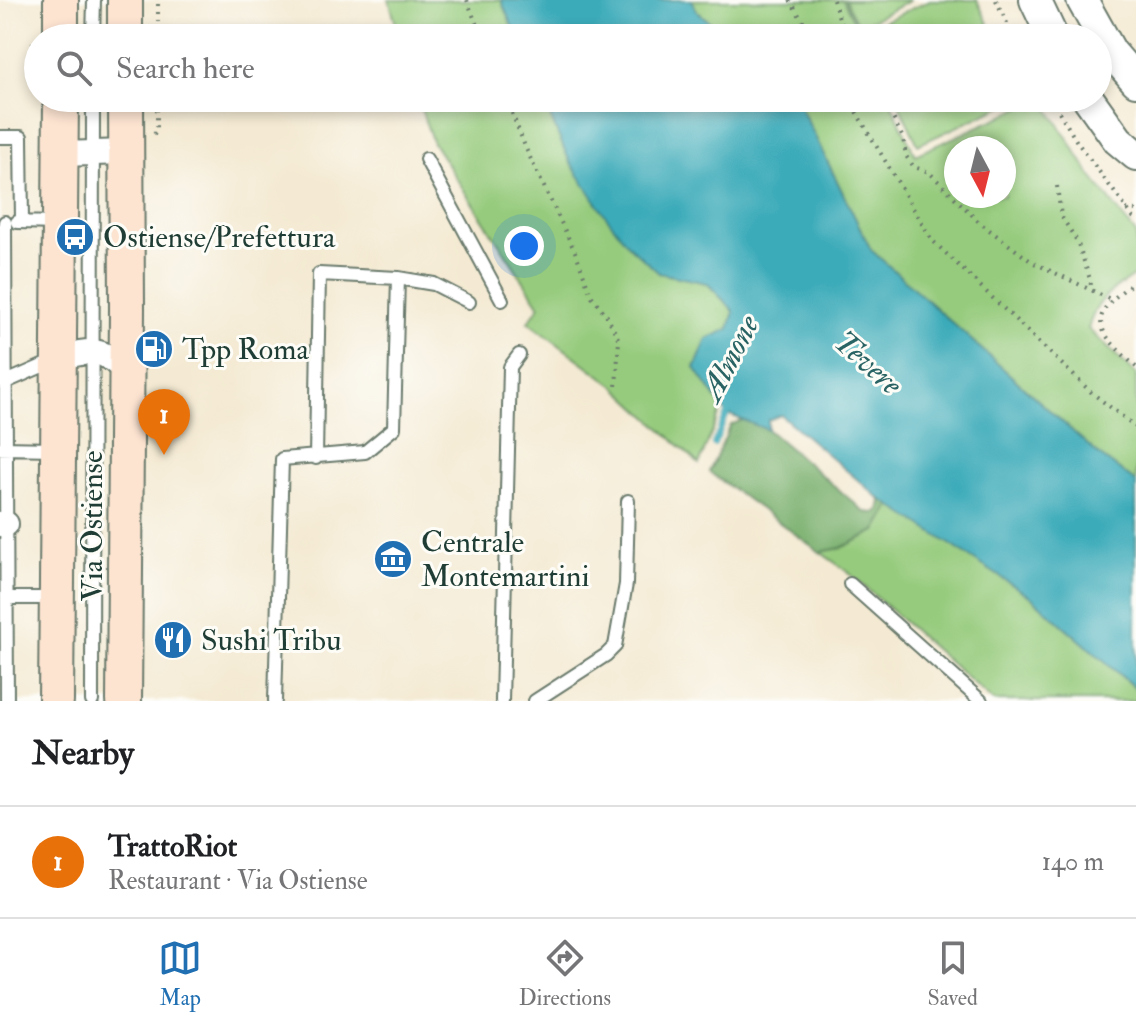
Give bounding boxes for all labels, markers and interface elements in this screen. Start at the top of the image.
search box [24,24,1112,112]
icon: search [52,46,96,90]
text: Search here [116,50,255,87]
north arrow [944,136,1016,208]
bus stop icon: Ostiense/Prefettura [54,216,96,258]
place label: Ostiense/Prefettura [103,219,336,256]
your location [504,226,544,266]
water label: Almone [690,308,769,410]
water label: Tevere [825,322,911,404]
fuel station icon: Tpp Roma [133,328,175,370]
place label: Tpp Roma [182,331,309,368]
pin: 1 [138,389,190,455]
street label: Via Ostiense [74,451,111,601]
place label: Centrale Montemartini [421,524,589,595]
museum icon: Centrale Montemartini [372,538,414,580]
restaurant icon: Sushi Tribu [152,619,194,661]
place label: Sushi Tribu [201,622,342,659]
text: Nearby [32,732,134,775]
text: TrattoRiot [108,828,237,865]
text: 1 [53,846,63,878]
text: 140 m [1042,846,1104,878]
text: Restaurant · Via Ostiense [108,865,368,897]
tab: Map [158,936,202,1012]
tab: Directions [519,936,611,1012]
tab: Saved [928,936,978,1012]

